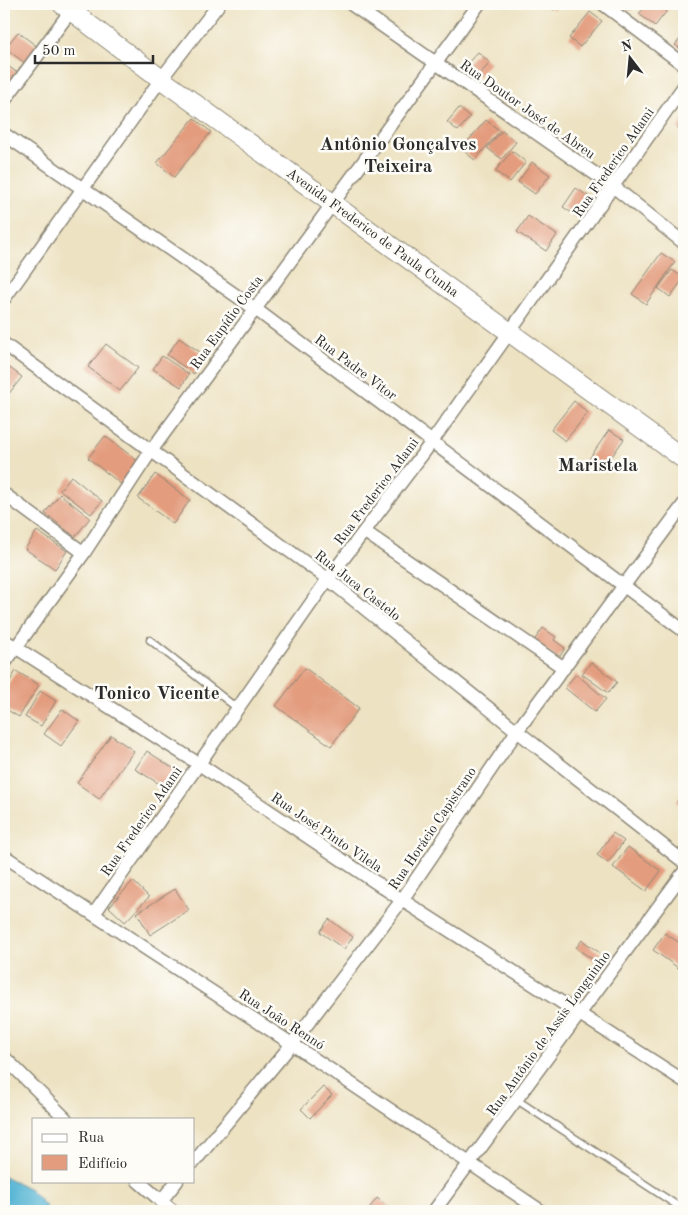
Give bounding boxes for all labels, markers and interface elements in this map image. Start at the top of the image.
scale bar [35,32,152,64]
north arrow [606,32,656,82]
text: N [620,38,634,55]
text: 50 m [42,44,76,59]
street label: Rua Doutor José de Abreu [457,58,598,162]
street label: Rua Frederico Adami [571,105,657,220]
district label: Antônio Gonçalves Teixeira [320,136,476,177]
street label: Avenida Frederico de Paula Cunha [284,166,461,300]
street label: Rua Eupídio Costa [188,273,266,372]
street label: Rua Padre Vitor [312,332,399,403]
street label: Rua Frederico Adami [332,435,422,548]
district label: Maristela [558,457,638,476]
street label: Rua Juca Castelo [312,548,403,624]
district label: Tonico Vicente [94,685,220,704]
street label: Rua Frederico Adami [99,764,185,879]
street label: Rua Horácio Capistrano [386,764,479,893]
street label: Rua José Pinto Vilela [268,790,385,875]
street label: Rua Antônio de Assis Longuinho [484,949,613,1119]
street label: Rua João Rennó [236,987,327,1053]
legend [32,1118,195,1182]
text: Rua [78,1131,105,1146]
text: Edifício [78,1157,127,1172]

